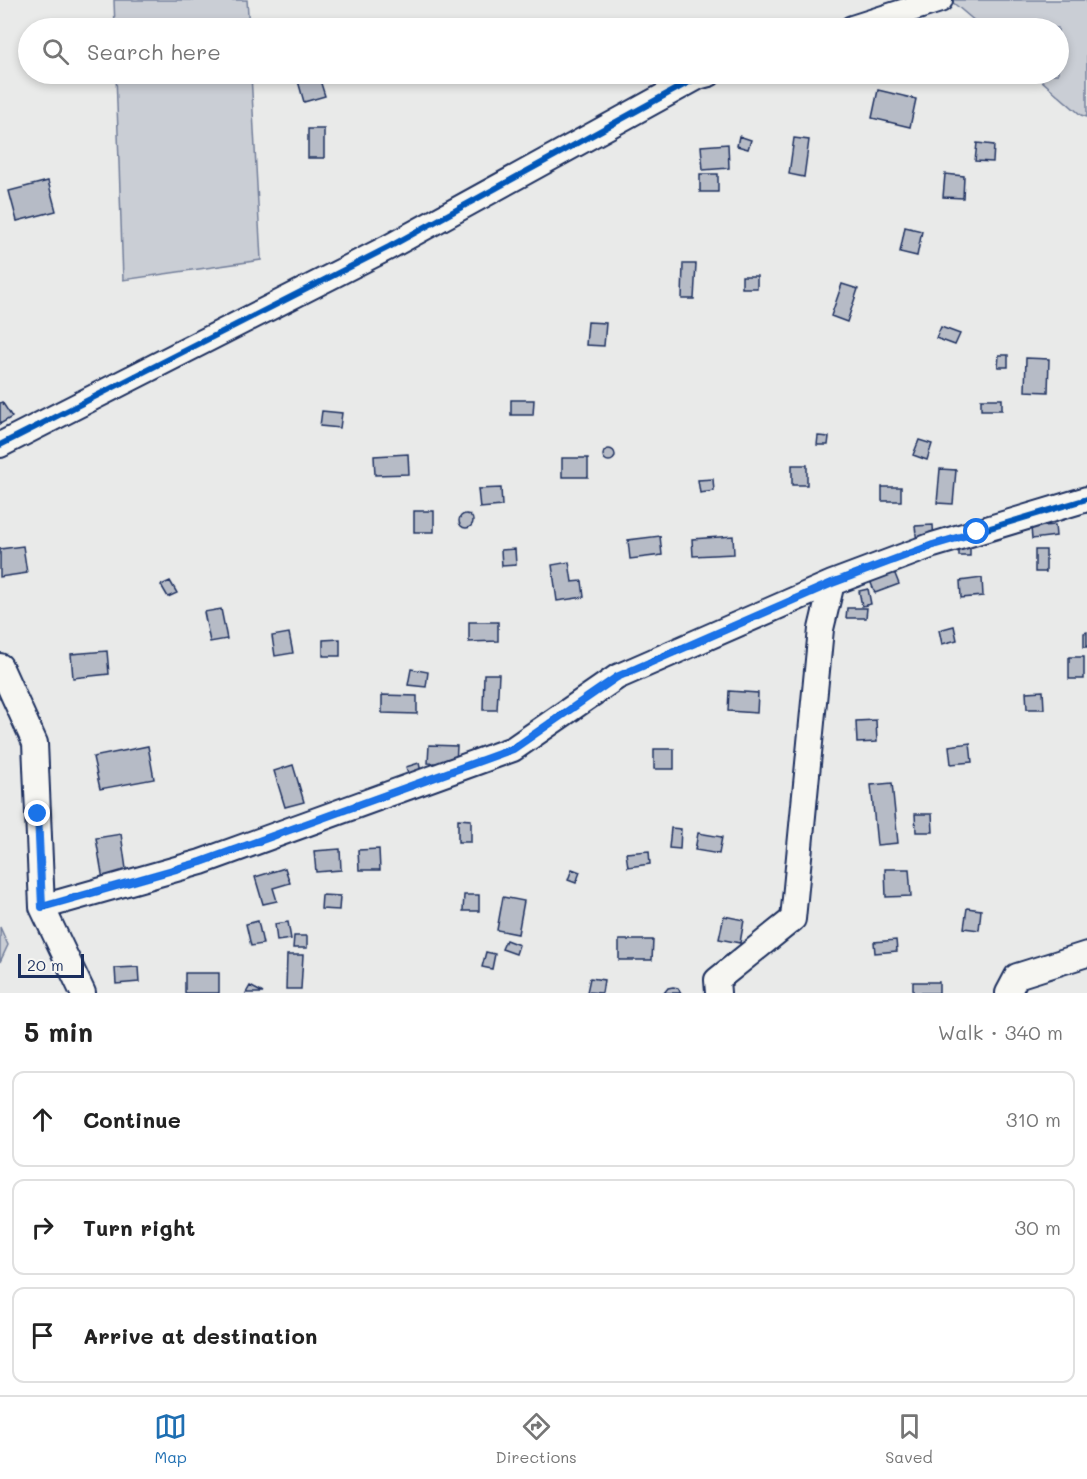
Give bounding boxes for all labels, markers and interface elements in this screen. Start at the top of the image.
search box [18,18,1069,84]
icon: search [39,35,72,68]
text: Search here [87,37,221,66]
route start [963,518,989,544]
route end [24,800,50,826]
scale bar [18,951,84,978]
text: 20 m [27,954,64,975]
text: 5 min [24,1015,93,1049]
text: Walk · 340 m [938,1019,1063,1045]
icon: ahead [26,1103,59,1136]
text: Continue [83,1105,181,1134]
text: 310 m [1006,1106,1061,1132]
icon: right [26,1211,59,1244]
text: Turn right [83,1213,195,1242]
text: 30 m [1015,1214,1061,1240]
icon: arrive [26,1319,59,1352]
text: Arrive at destination [83,1321,318,1350]
tab: Map [154,1410,187,1467]
tab: Directions [496,1410,577,1467]
tab: Saved [885,1410,933,1467]

